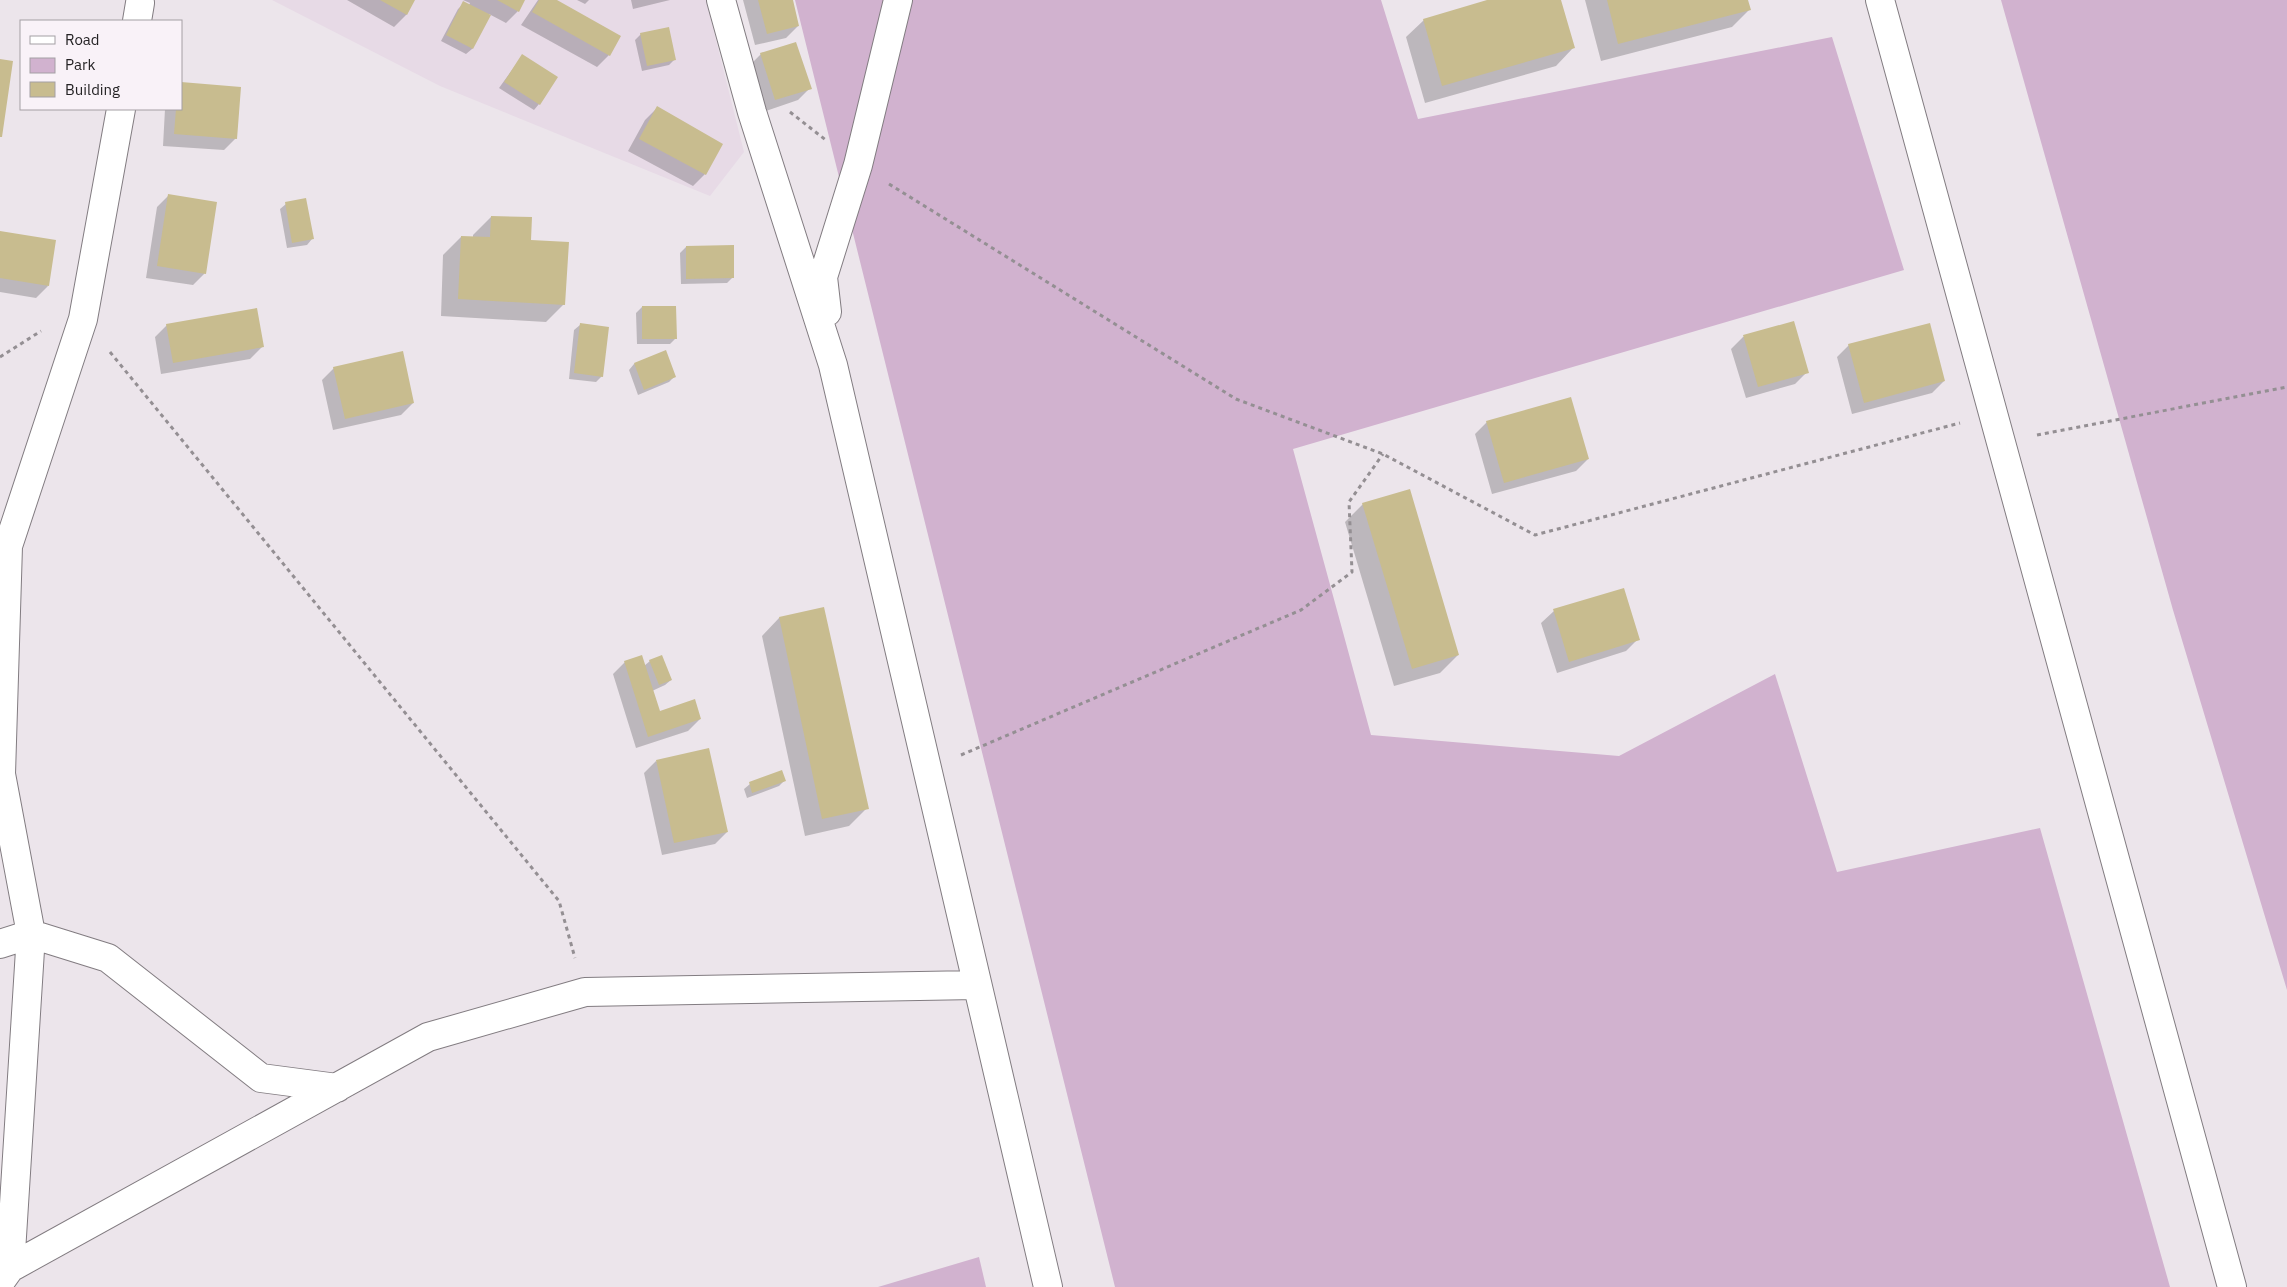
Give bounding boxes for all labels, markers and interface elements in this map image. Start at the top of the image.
legend [20,20,182,110]
text: Road [65,30,100,49]
text: Park [65,55,95,74]
text: Building [65,80,120,99]

